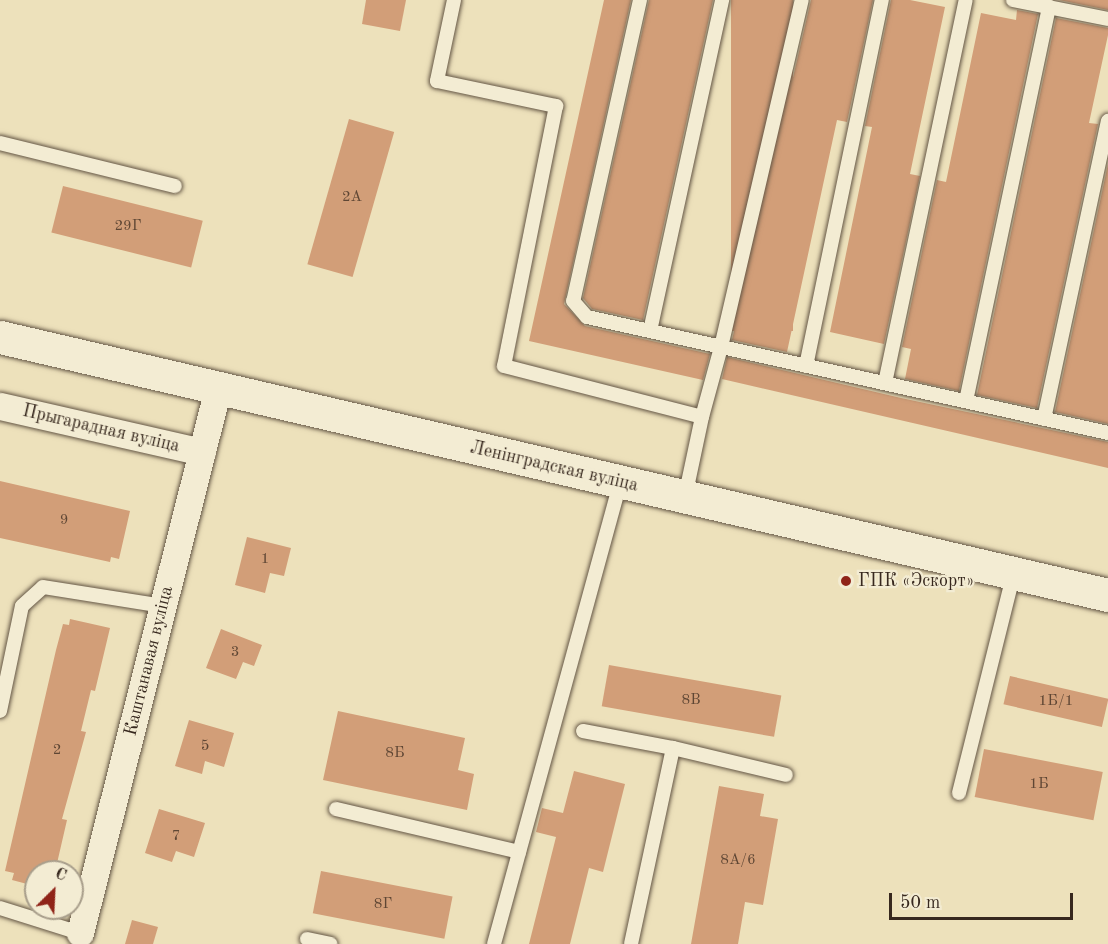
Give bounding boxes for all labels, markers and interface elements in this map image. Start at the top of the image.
house number: 2А [342,189,362,207]
house number: 29Г [114,218,142,236]
street label: Прыгарадная вуліца [20,400,182,458]
street label: Ленінградская вуліца [468,437,640,497]
house number: 9 [60,512,68,530]
house number: 1 [261,551,269,569]
place label: ГПК «Эскорт» [858,570,974,592]
marker: ГПК «Эскорт» [839,574,853,588]
street label: Каштанавая вуліца [120,584,178,738]
house number: 3 [231,644,239,662]
house number: 8В [681,692,701,710]
house number: 1Б/1 [1039,693,1073,711]
house number: 5 [201,738,209,756]
house number: 2 [53,742,61,760]
house number: 8Б [385,745,405,763]
house number: 1Б [1029,776,1049,794]
house number: 7 [172,828,180,846]
house number: 8А/6 [720,852,756,870]
north arrow [24,860,84,920]
text: С [52,866,69,885]
scale bar [892,881,1076,919]
text: 50 m [900,894,940,912]
house number: 8Г [374,896,392,914]

